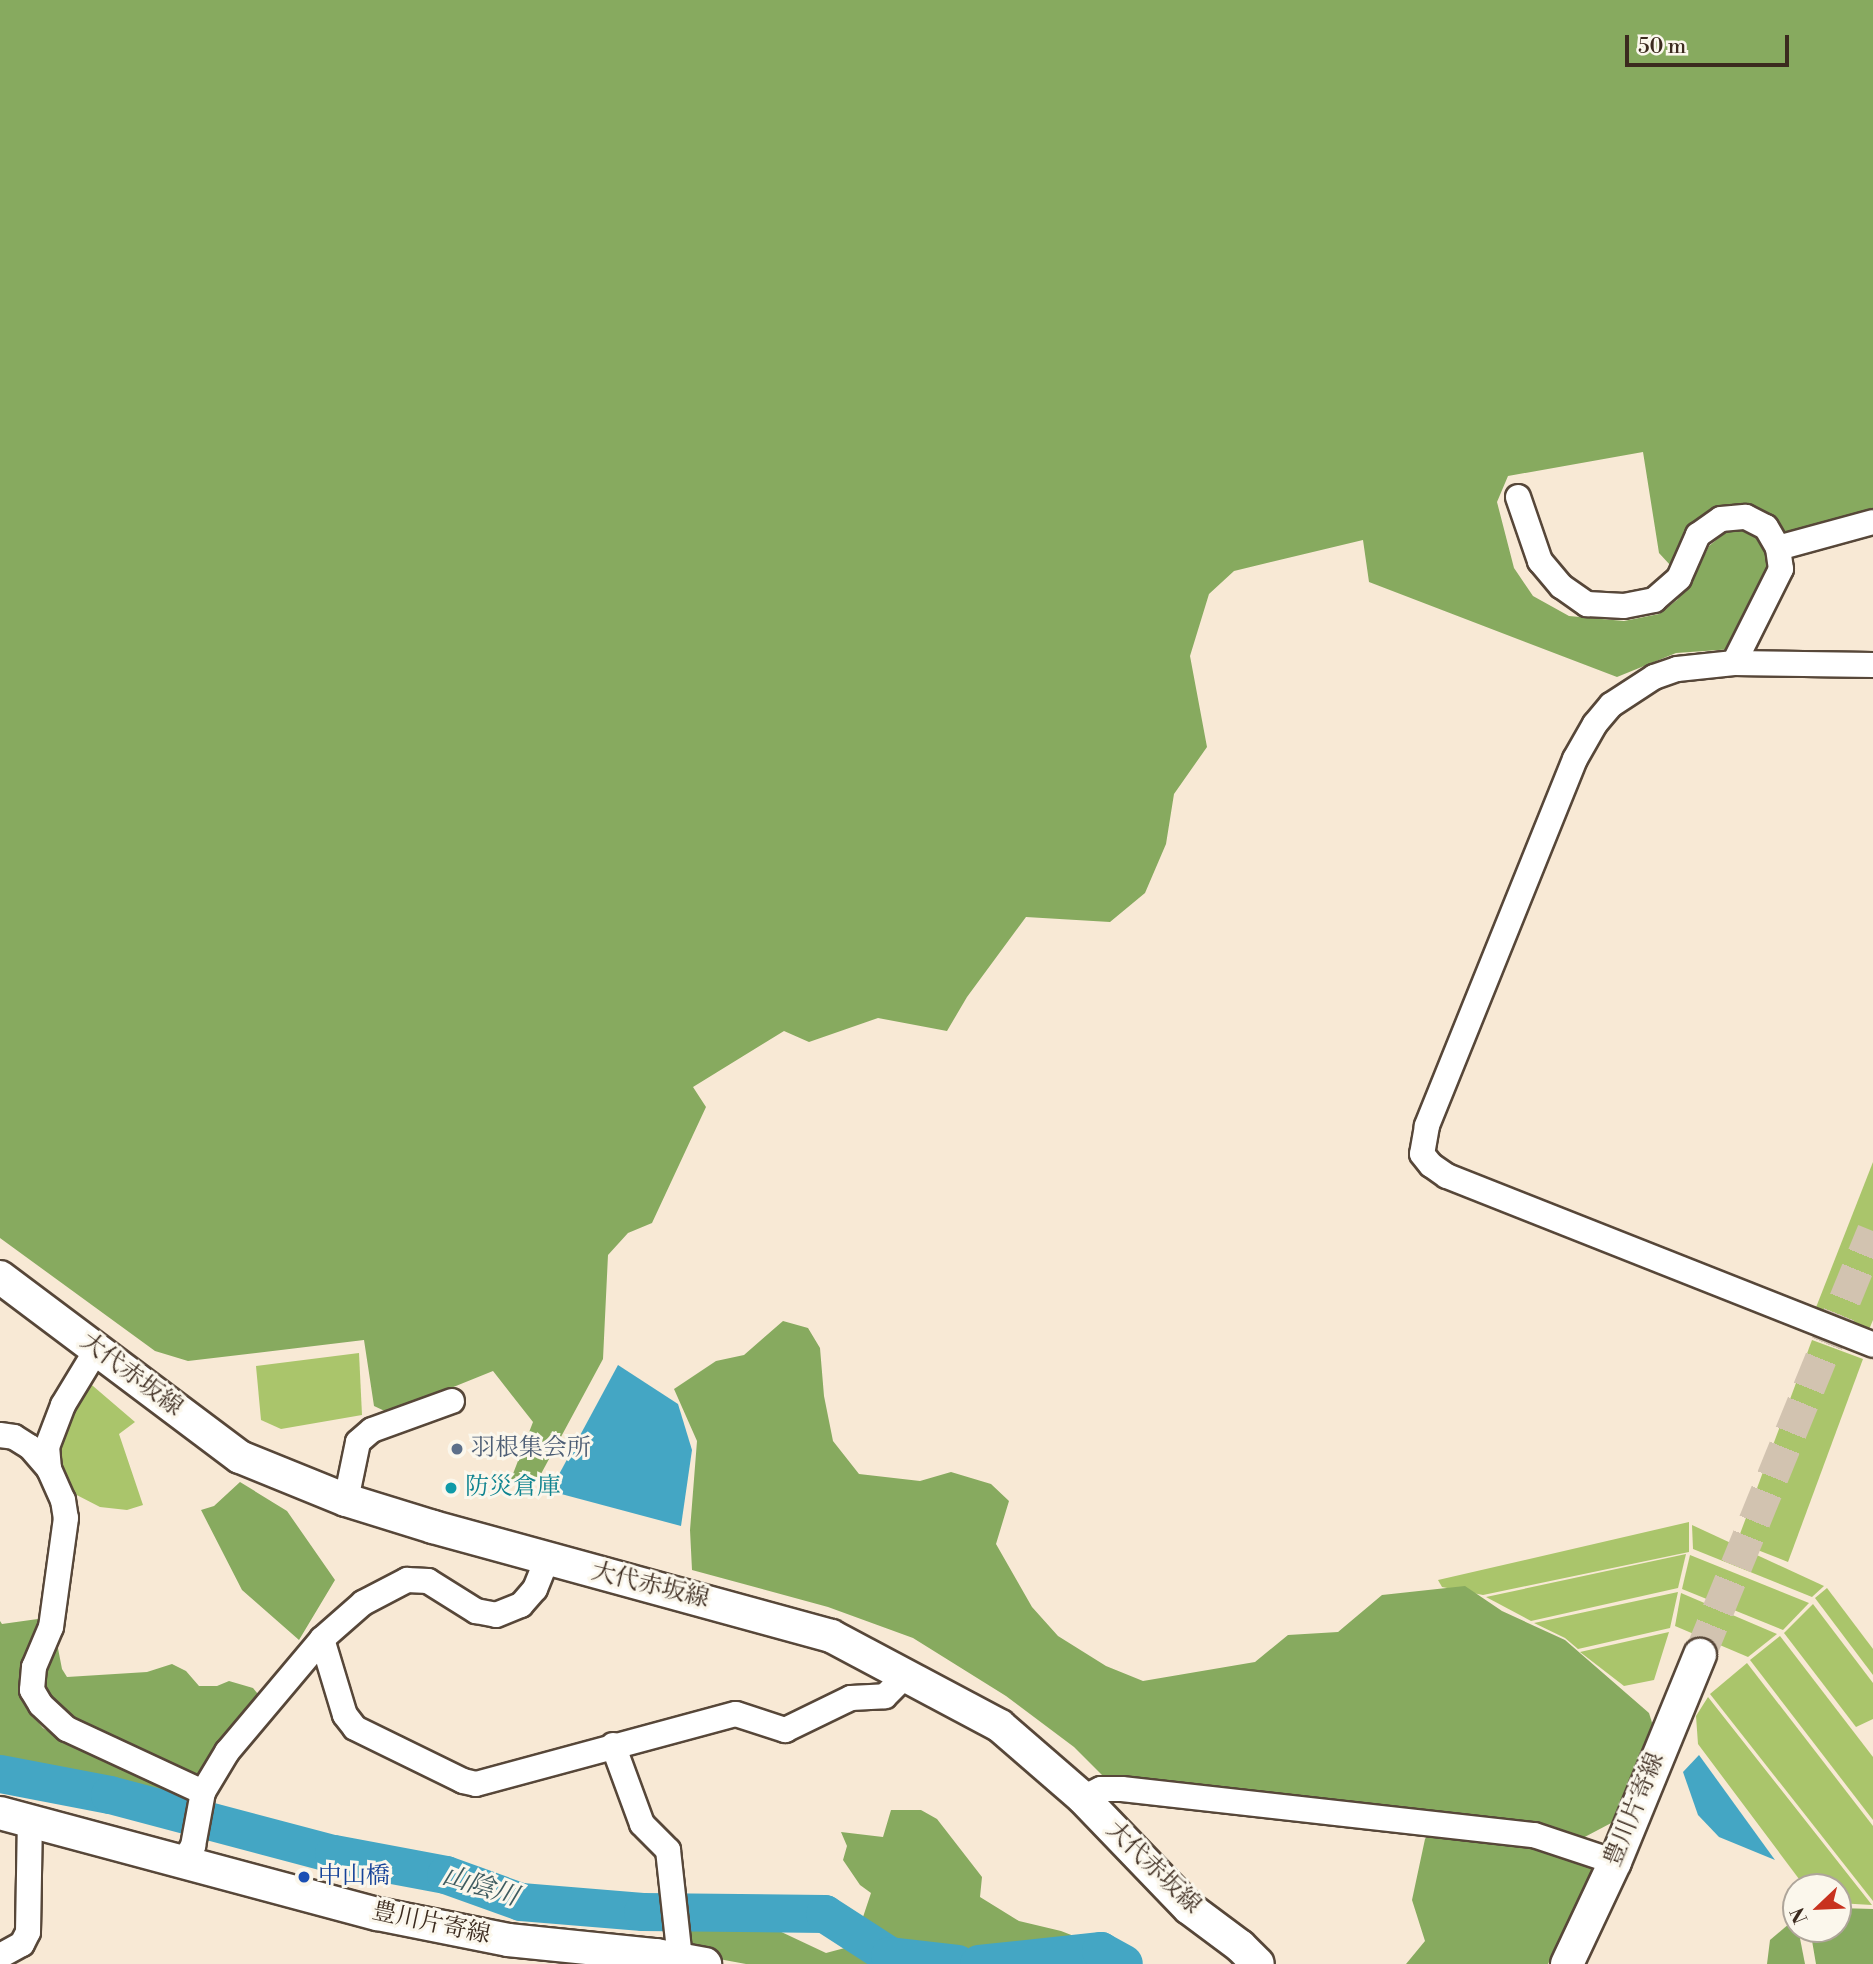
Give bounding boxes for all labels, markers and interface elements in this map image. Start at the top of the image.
scale bar [1628,21,1792,65]
text: 50 m [1638,34,1686,60]
street label: 大代赤坂線 [74,1327,188,1423]
place label: 羽根集会所 [471,1435,591,1463]
marker: 羽根集会所 [449,1441,465,1457]
place label: 防災倉庫 [465,1474,561,1502]
marker: 防災倉庫 [443,1480,459,1496]
street label: 大代赤坂線 [588,1558,712,1614]
street label: 豊川片寄線 [1599,1749,1671,1871]
street label: 大代赤坂線 [1100,1816,1206,1920]
water label: 山陰川 [438,1861,522,1913]
place label: 中山橋 [318,1863,390,1891]
marker: 中山橋 [296,1869,312,1885]
north arrow [1782,1873,1852,1943]
street label: 豊川片寄線 [369,1897,493,1951]
text: N [1786,1904,1813,1927]

